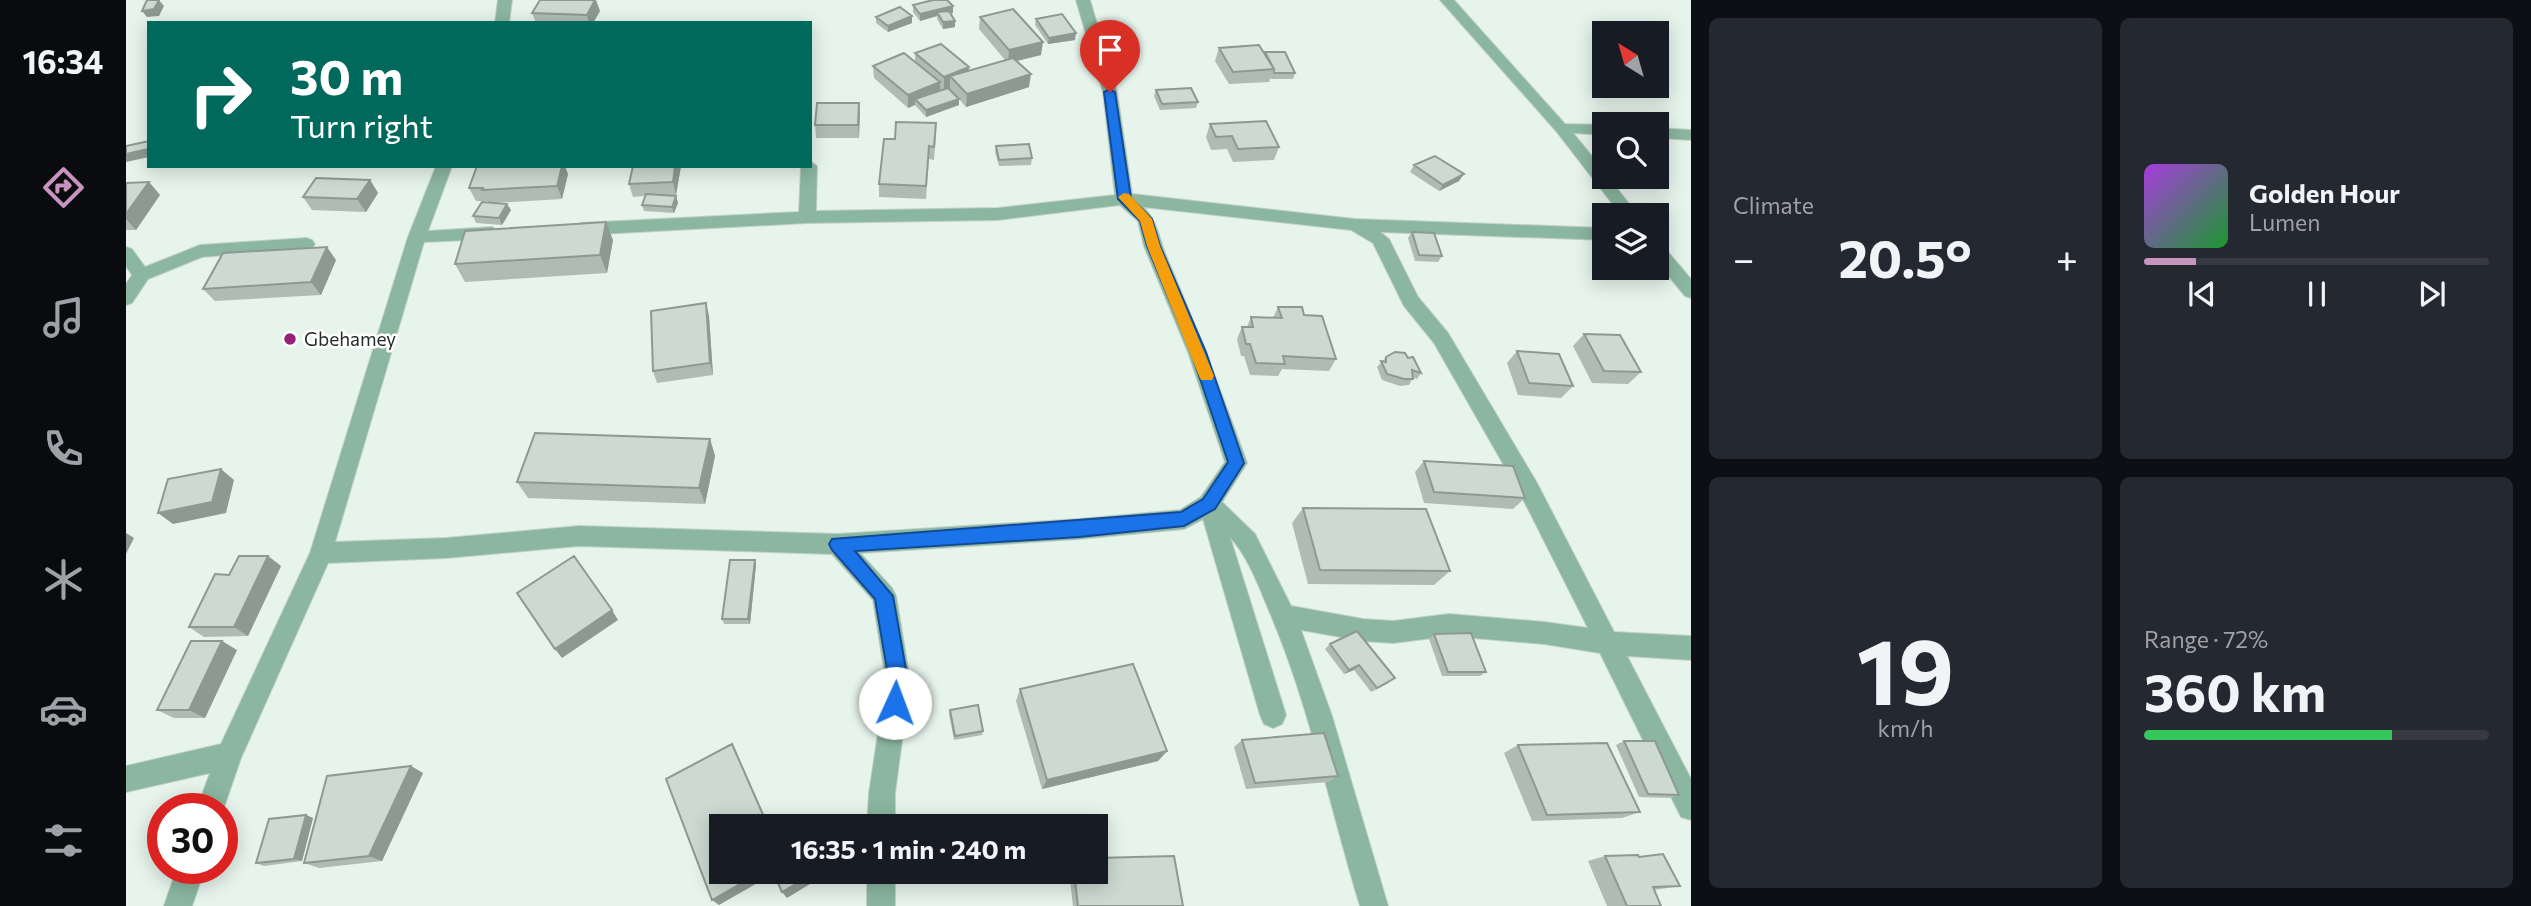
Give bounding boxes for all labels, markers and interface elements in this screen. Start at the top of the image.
pin [1080,20,1140,92]
north arrow [1592,21,1670,98]
map controls [1592,21,1669,280]
icon: arrive [1091,31,1129,69]
text: 16:34 [23,41,103,81]
text: 30 m [290,45,403,105]
icon: right [175,49,266,140]
text: Turn right [290,105,433,145]
button: search [1592,112,1669,189]
icon: directions [39,163,88,212]
text: Golden Hour [2249,177,2400,208]
text: Climate [1733,191,1814,219]
button: layers [1592,203,1669,280]
text: Lumen [2249,208,2320,236]
text: 20.5° [1838,225,1972,289]
text: − [1733,234,1755,281]
text: + [2056,234,2078,281]
icon: previous [2183,275,2221,313]
icon: pause [2298,275,2336,313]
icon: next [2413,275,2451,313]
icon: music [39,293,88,342]
place label: Gbehamey [304,327,396,350]
marker: Gbehamey [282,331,298,347]
icon: phone [39,424,88,473]
icon: climate [39,555,88,604]
text: 19 [1857,612,1954,724]
text: Range · 72% [2144,625,2268,653]
text: 360 km [2144,659,2326,723]
position arrow [858,666,932,740]
icon: car [39,685,88,734]
text: km/h [1878,714,1933,742]
speed limit sign: 30 [147,793,238,884]
icon: filters [39,816,88,865]
text: 16:35 · 1 min · 240 m [791,833,1026,864]

